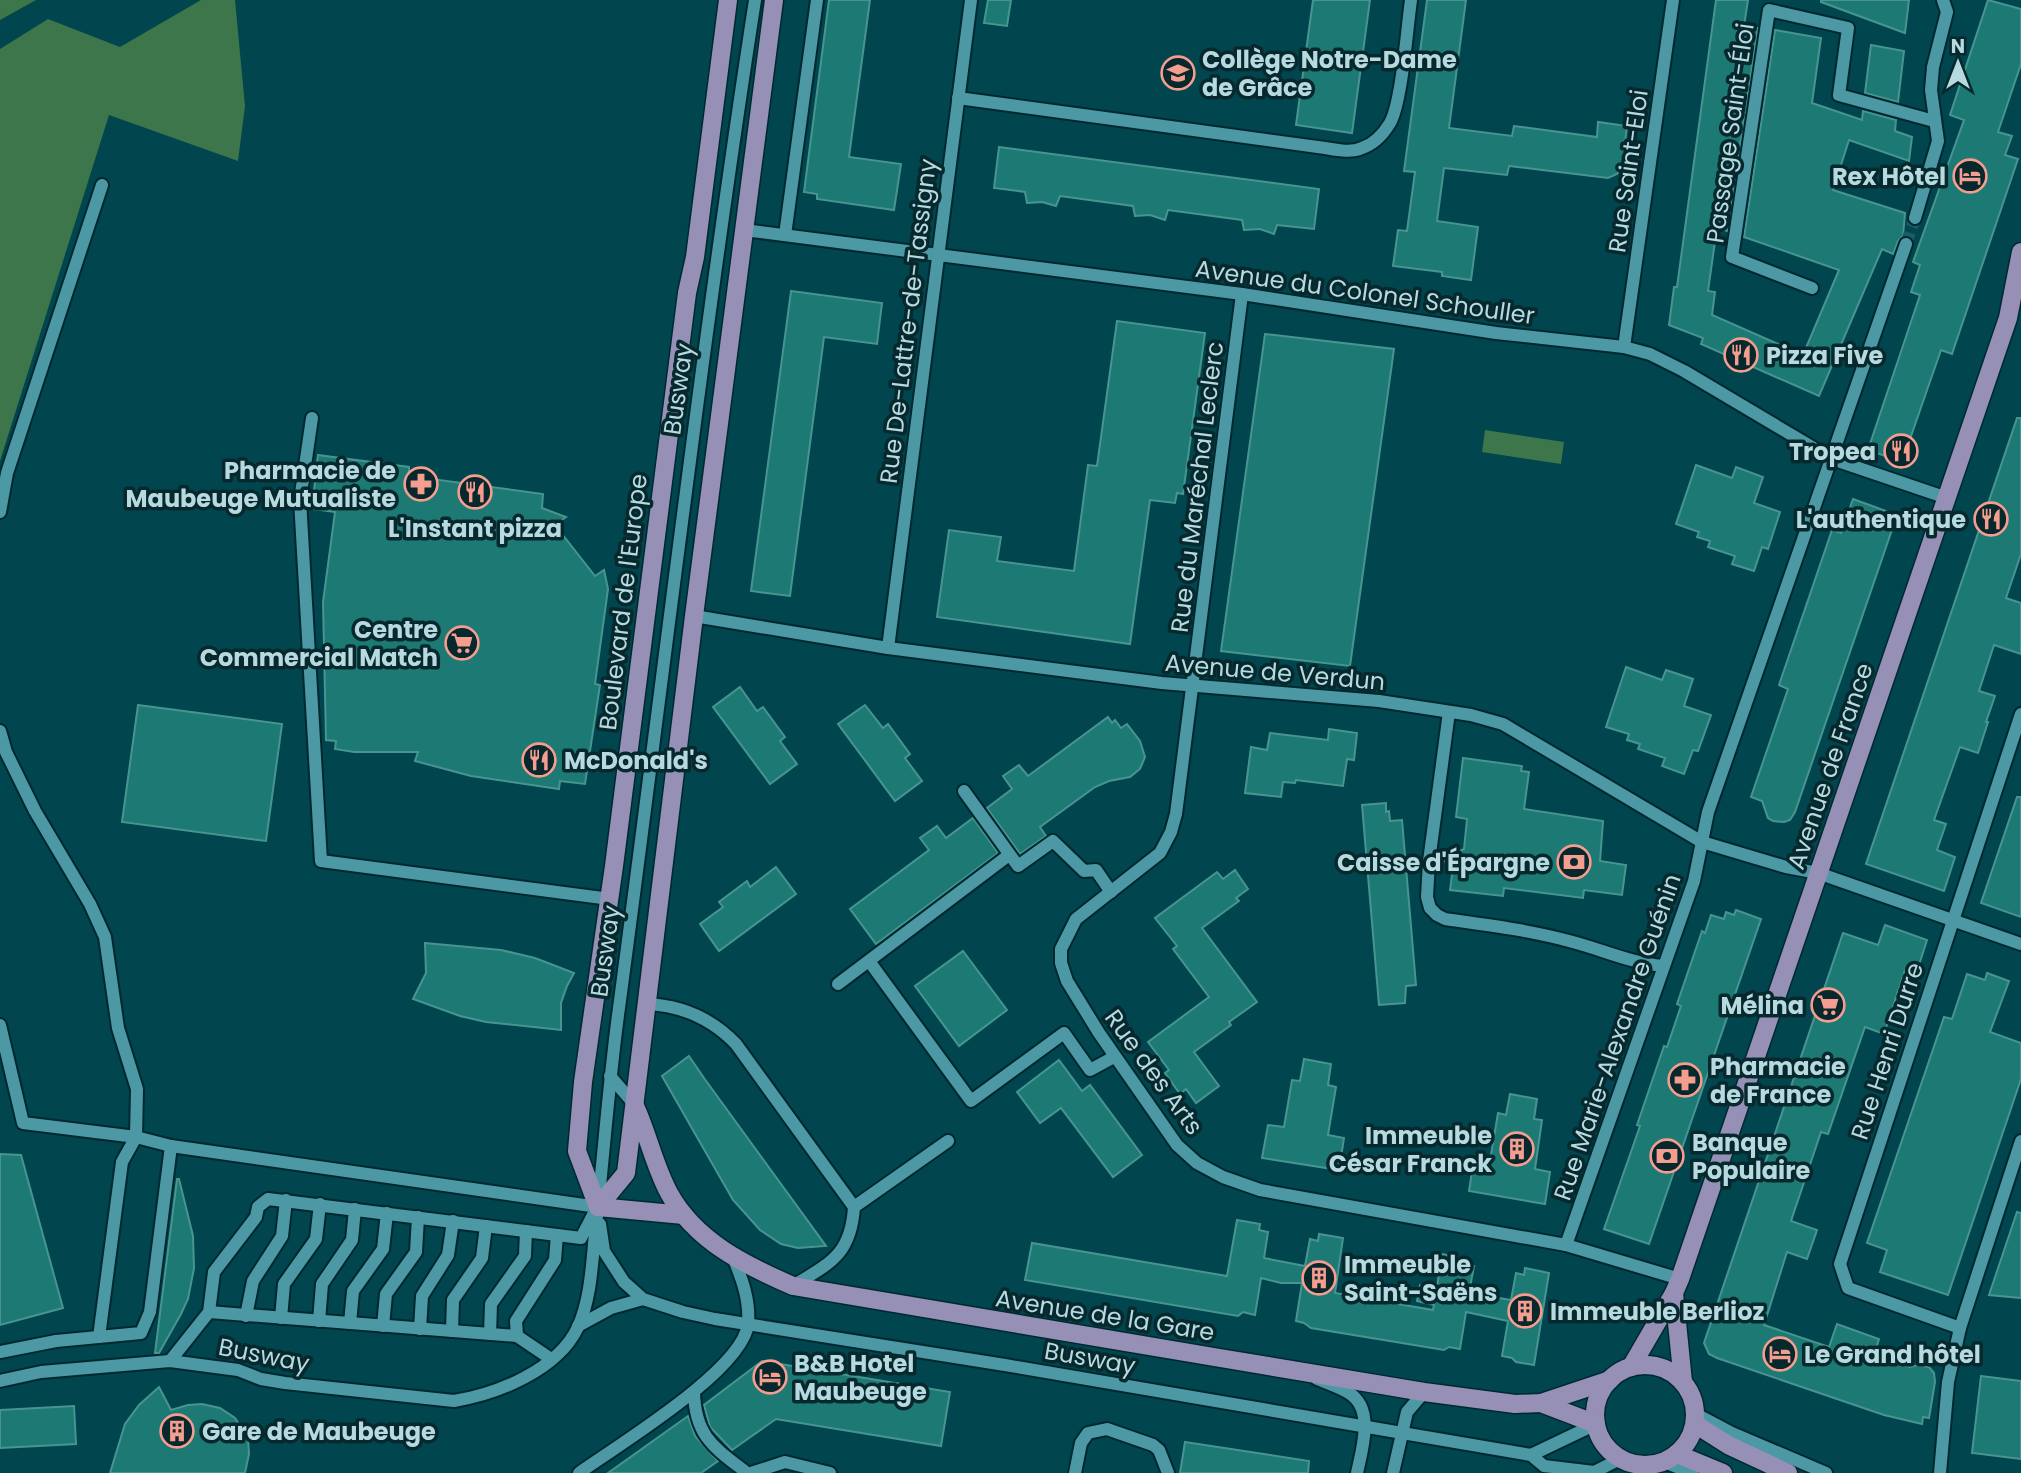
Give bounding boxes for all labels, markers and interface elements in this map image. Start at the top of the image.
street label: Passage Saint-Éloi [1698,21,1762,245]
north arrow [1923,28,1993,98]
text: N [1951,33,1965,60]
place label: Collège Notre-Dame de Grâce [1202,43,1457,104]
school or university icon: Collège Notre-Dame de Grâce [1159,54,1197,92]
street label: Rue Saint-Eloi [1600,87,1656,255]
street label: Rue De-Lattre-de-Tassigny [872,156,944,485]
hotel icon: Rex Hôtel [1951,157,1989,195]
place label: Rex Hôtel [1832,160,1946,193]
street label: Avenue du Colonel Schouller [1193,252,1537,332]
restaurant icon: Pizza Five [1722,336,1760,374]
place label: Pizza Five [1766,339,1883,372]
street label: Rue du Maréchal Leclerc [1163,340,1231,634]
street label: Busway [655,341,701,437]
restaurant icon: Tropea [1882,432,1920,470]
place label: Tropea [1789,435,1876,468]
place label: Pharmacie de Maubeuge Mutualiste [126,454,396,515]
pharmacy icon: Pharmacie de Maubeuge Mutualiste [402,465,440,503]
street label: Boulevard de l'Europe [591,472,655,732]
restaurant icon: L'Instant pizza [456,473,494,511]
restaurant icon: L'authentique [1972,500,2010,538]
place label: L'authentique [1796,503,1966,536]
place label: L'Instant pizza [388,512,562,545]
place label: Centre Commercial Match [200,613,438,674]
supermarket icon: Centre Commercial Match [443,624,481,662]
street label: Avenue de Verdun [1163,646,1387,698]
street label: Avenue de France [1779,658,1881,874]
restaurant icon: McDonald's [520,741,558,779]
place label: McDonald's [564,744,708,777]
bank icon: Caisse d'Épargne [1555,843,1593,881]
place label: Caisse d'Épargne [1337,846,1550,879]
street label: Rue Marie-Alexandre Guénin [1546,869,1688,1205]
street label: Busway [582,903,628,999]
street label: Rue Henri Durre [1843,958,1931,1144]
supermarket icon: Mélina [1809,986,1847,1024]
place label: Mélina [1721,989,1804,1022]
street label: Rue des Arts [1097,1003,1211,1141]
place label: Pharmacie de France [1710,1050,1846,1111]
pharmacy icon: Pharmacie de France [1666,1061,1704,1099]
place label: Immeuble César Franck [1329,1119,1492,1180]
place label: Banque Populaire [1692,1126,1810,1187]
building icon: Immeuble César Franck [1498,1130,1536,1168]
bank icon: Banque Populaire [1648,1137,1686,1175]
place label: Immeuble Saint-Saëns [1344,1248,1497,1309]
building icon: Immeuble Saint-Saëns [1300,1259,1338,1297]
street label: Avenue de la Gare [993,1281,1217,1349]
building icon: Immeuble Berlioz [1506,1292,1544,1330]
place label: Immeuble Berlioz [1550,1295,1764,1328]
street label: Busway [216,1330,313,1380]
street label: Busway [1042,1334,1139,1382]
hotel icon: Le Grand hôtel [1761,1335,1799,1373]
place label: Le Grand hôtel [1804,1338,1981,1371]
place label: B&B Hotel Maubeuge [794,1347,927,1408]
hotel icon: B&B Hotel Maubeuge [751,1358,789,1396]
building icon: Gare de Maubeuge [158,1412,196,1450]
place label: Gare de Maubeuge [202,1415,436,1448]

